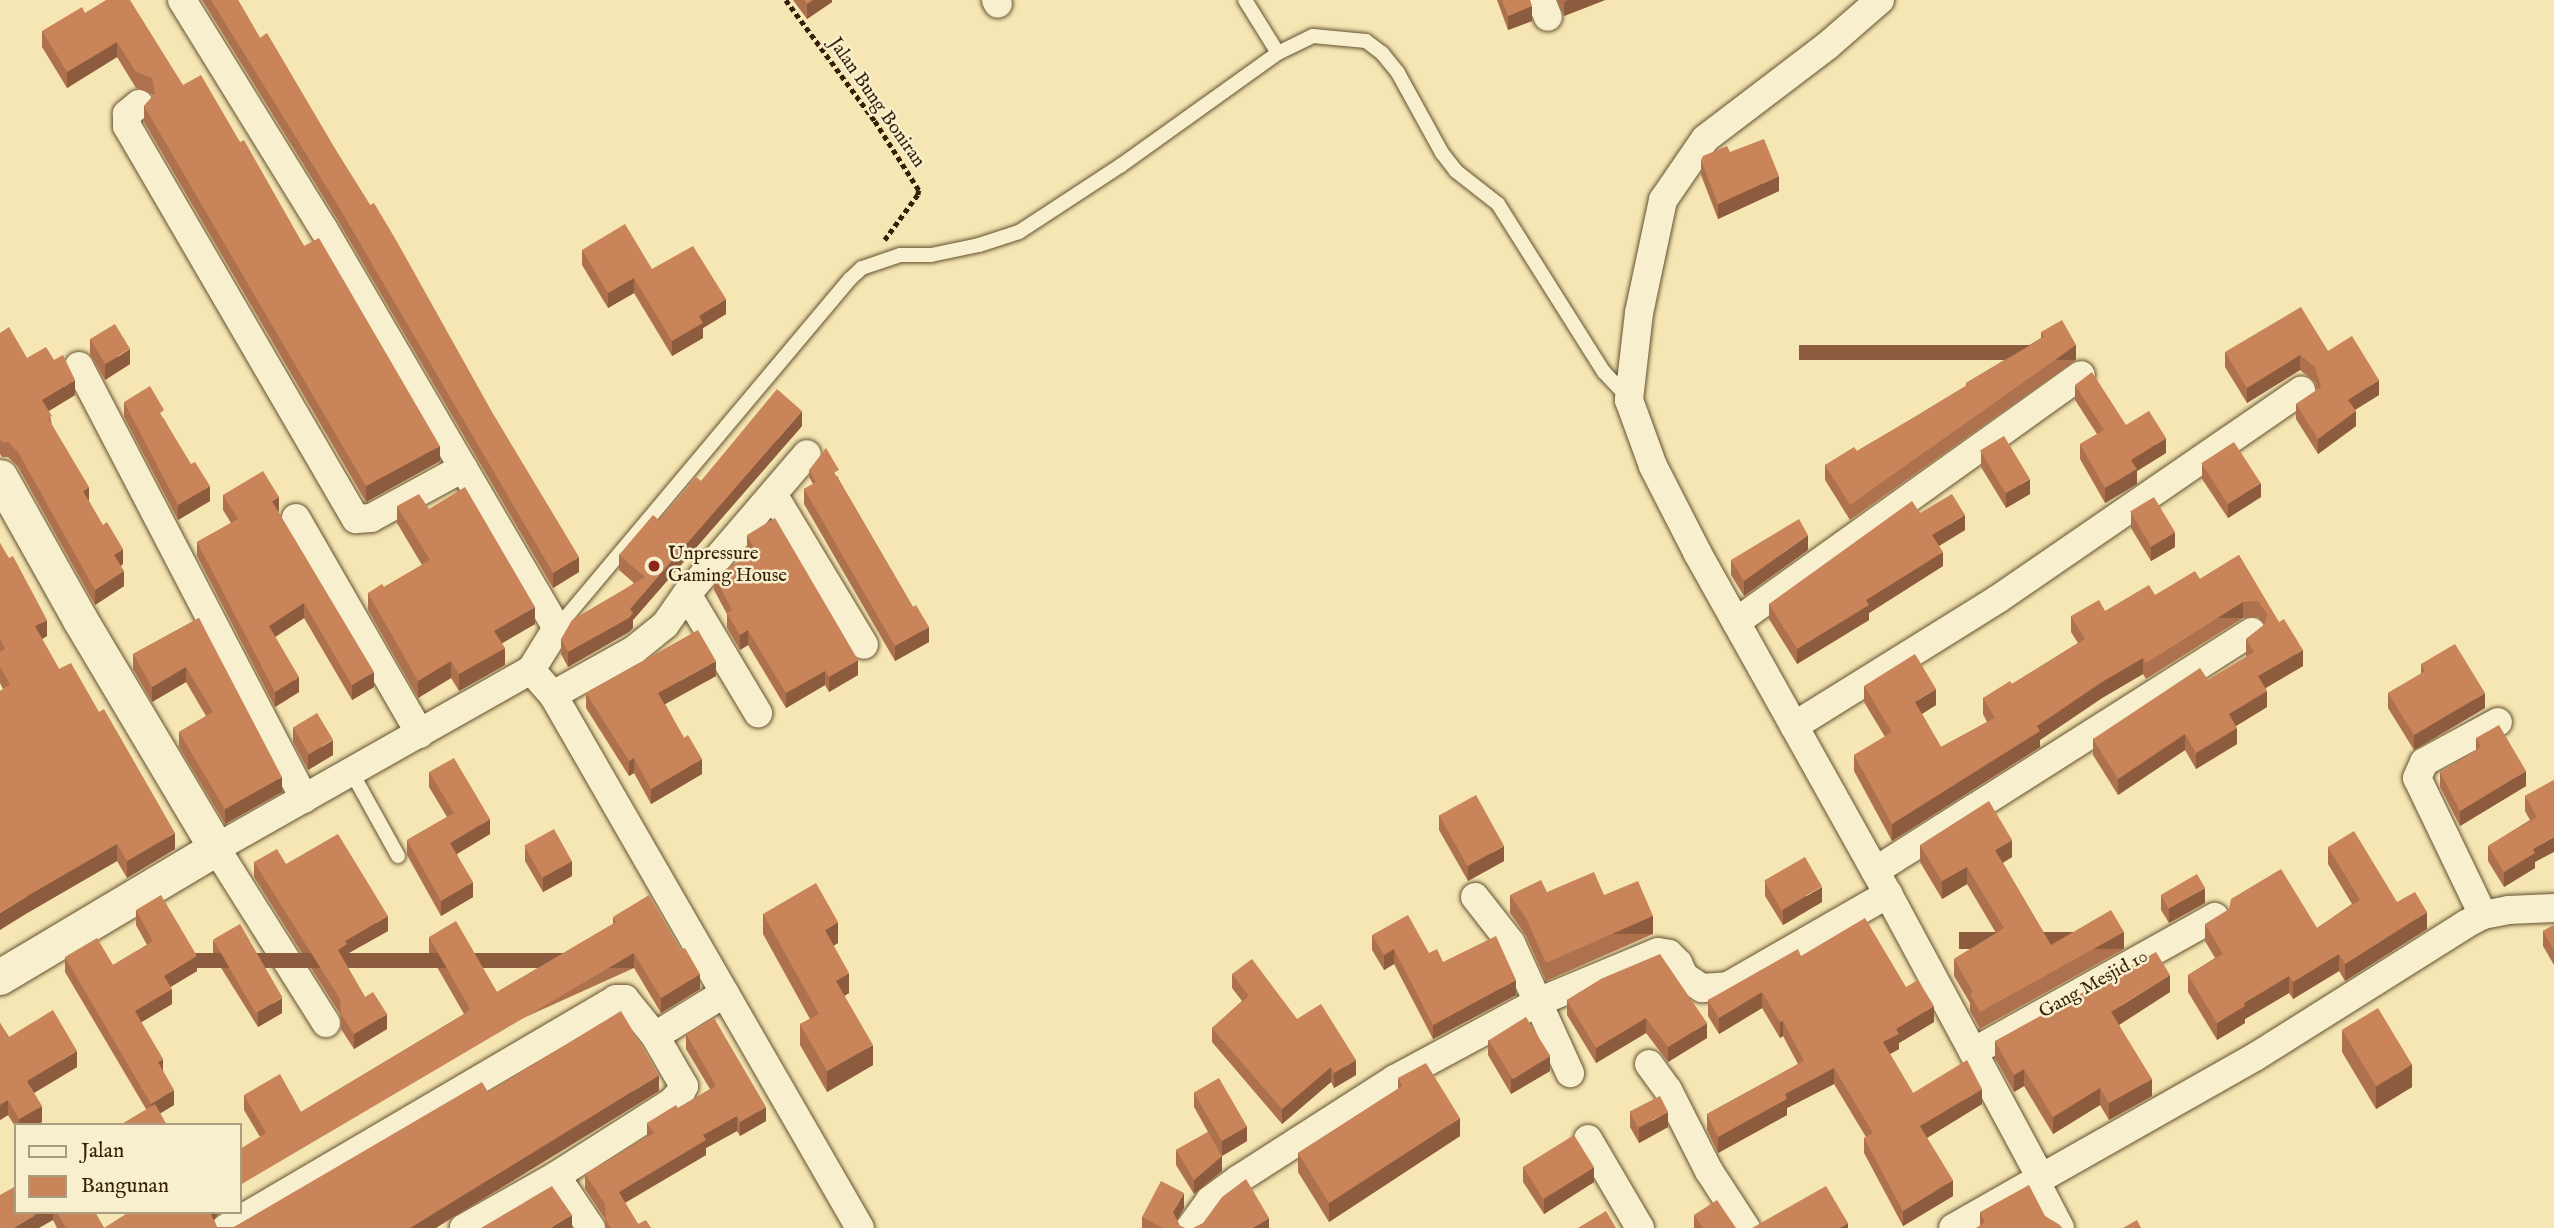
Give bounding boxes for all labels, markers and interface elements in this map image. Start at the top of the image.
street label: Jalan Bung Boniran [823,34,929,172]
place label: Unpressure Gaming House [668,544,787,588]
marker: Unpressure Gaming House [646,558,662,574]
street label: Gang Mesjid 10 [2036,946,2152,1024]
legend [14,1123,242,1214]
text: Jalan [81,1138,124,1165]
text: Bangunan [81,1173,169,1200]

